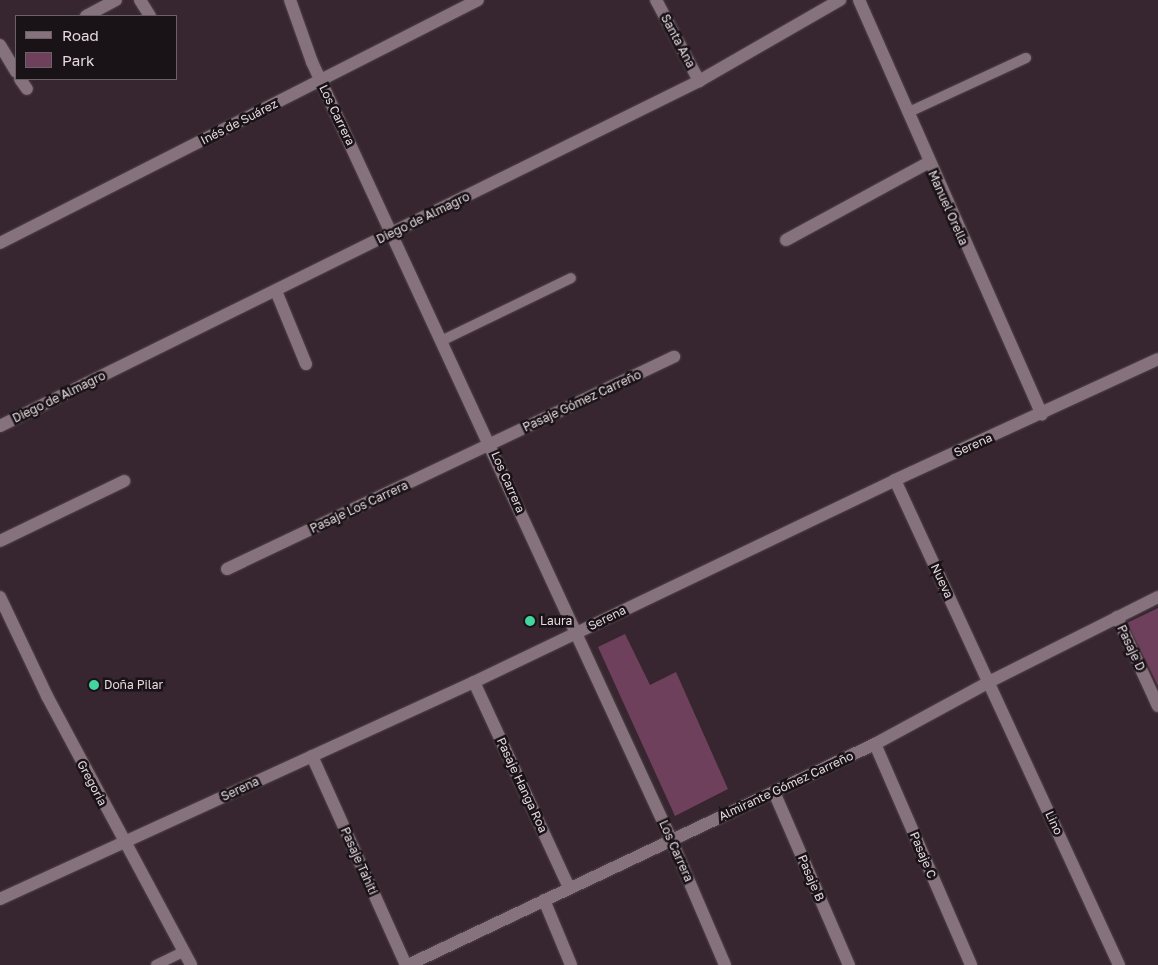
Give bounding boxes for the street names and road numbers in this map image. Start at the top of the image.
street label: Santa Ana [658,12,698,70]
street label: Los Carrera [316,82,358,148]
street label: Inés de Suárez [198,96,280,148]
street label: Manuel Orella [925,168,971,248]
street label: Diego de Almagro [374,189,472,247]
street label: Pasaje Gómez Carreño [521,367,643,435]
street label: Diego de Almagro [10,368,108,426]
street label: Serena [952,430,994,460]
street label: Los Carrera [488,449,528,515]
street label: Pasaje Los Carrera [308,478,410,536]
street label: Nueva [928,562,956,600]
street label: Serena [586,603,628,633]
street label: Pasaje D [1114,623,1148,673]
street label: Pasaje Hanga Roa [494,735,550,835]
street label: Almirante Gómez Carreño [716,748,856,824]
street label: Gregoria [74,758,110,808]
street label: Serena [219,774,261,804]
street label: Lino [1042,809,1066,837]
street label: Los Carrera [656,818,696,884]
street label: Pasaje Tahiti [338,825,380,897]
street label: Pasaje C [907,830,939,880]
street label: Pasaje B [795,853,827,903]

